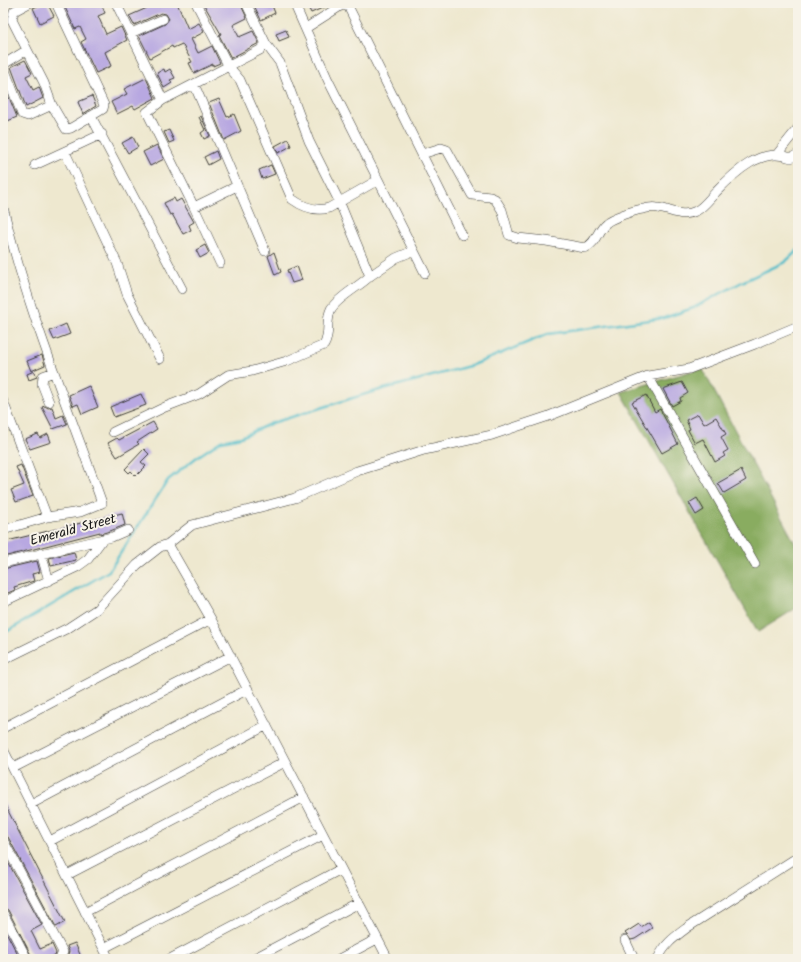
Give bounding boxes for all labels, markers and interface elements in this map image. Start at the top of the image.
street label: Emerald Street [27,508,119,552]

